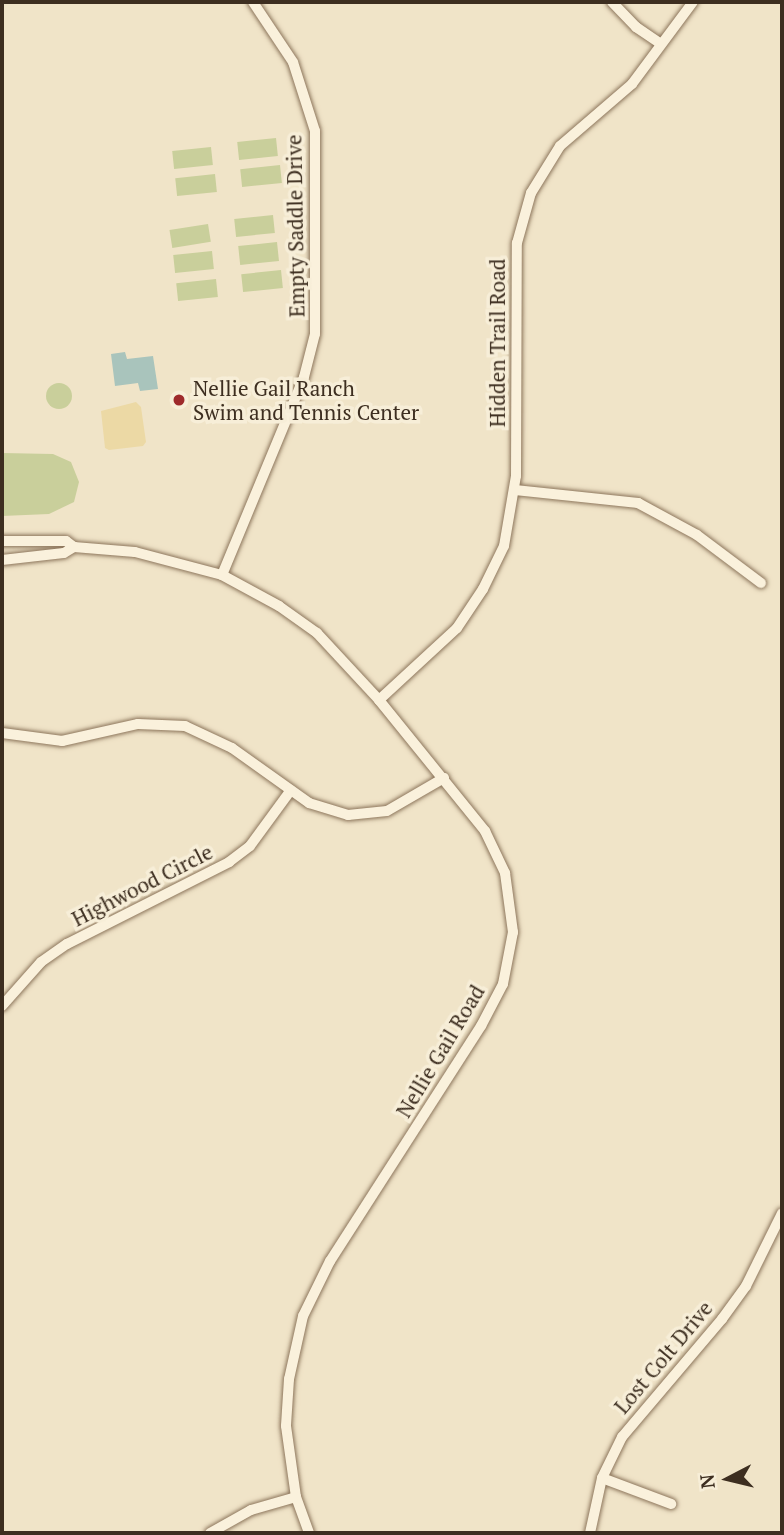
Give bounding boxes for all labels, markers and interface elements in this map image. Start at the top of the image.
street label: Empty Saddle Drive [281,134,309,318]
street label: Hidden Trail Road [484,259,510,427]
place label: Nellie Gail Ranch Swim and Tennis Center [193,375,419,425]
marker: Nellie Gail Ranch Swim and Tennis Center [171,392,187,408]
street label: Highwood Circle [67,839,217,931]
street label: Nellie Gail Road [391,980,489,1122]
street label: Lost Colt Drive [609,1296,717,1418]
north arrow [693,1444,763,1514]
text: N [693,1473,720,1490]

